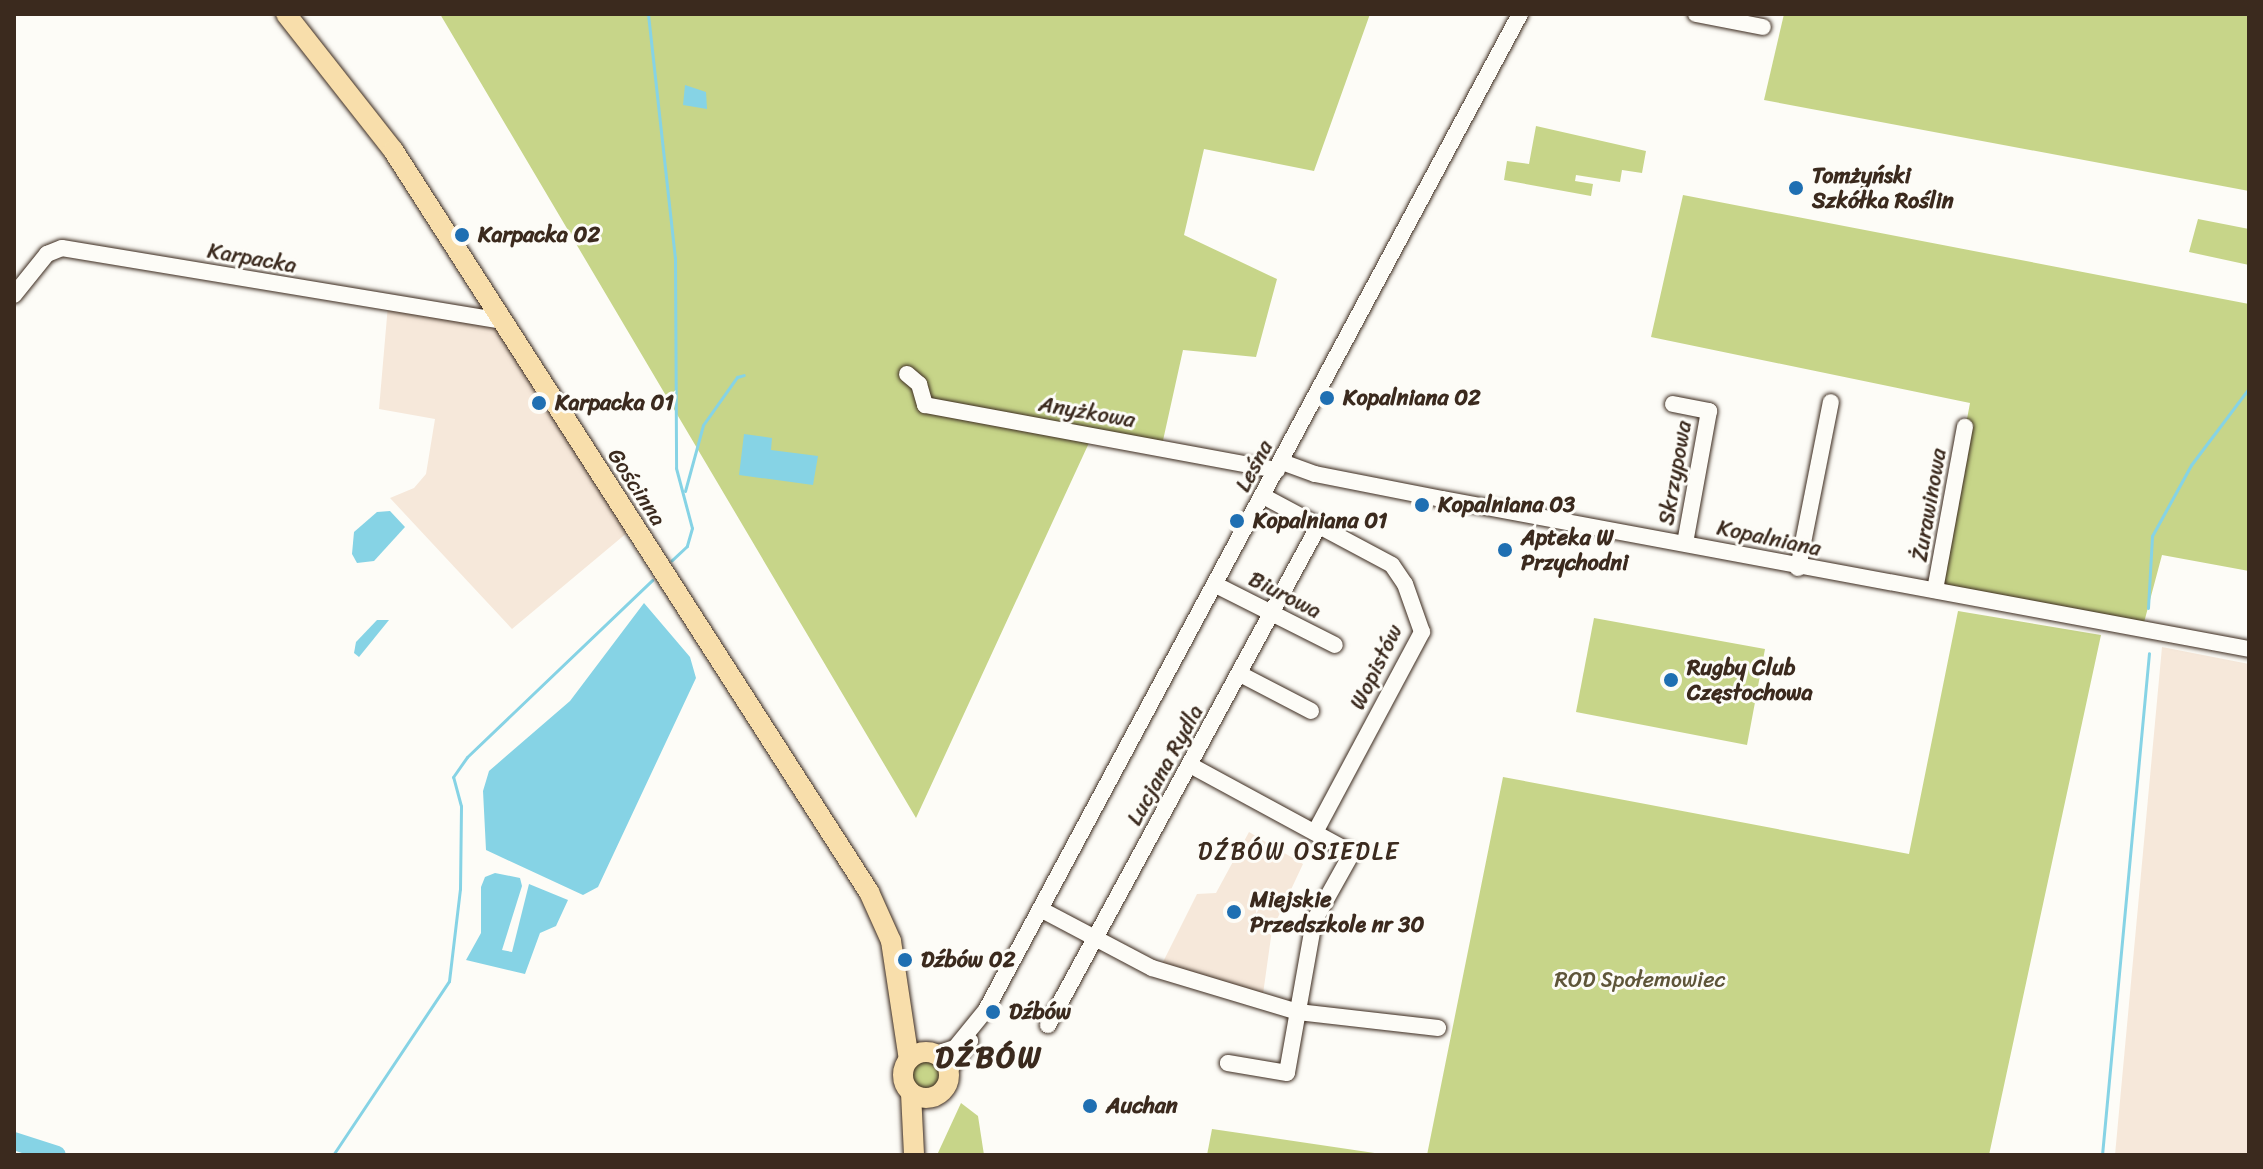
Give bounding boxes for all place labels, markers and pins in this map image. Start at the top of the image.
place label: Tomżyński Szkółka Roślin [1812,162,1954,214]
marker: Tomżyński Szkółka Roślin [1787,179,1805,197]
place label: Karpacka 02 [478,222,600,248]
marker: Karpacka 02 [453,226,471,244]
place label: Kopalniana 02 [1343,385,1481,411]
marker: Kopalniana 02 [1318,389,1336,407]
place label: Karpacka 01 [555,390,674,416]
marker: Karpacka 01 [530,394,548,412]
place label: Kopalniana 03 [1438,492,1575,518]
marker: Kopalniana 03 [1413,496,1431,514]
place label: Kopalniana 01 [1253,508,1388,534]
marker: Kopalniana 01 [1228,512,1246,530]
place label: Apteka W Przychodni [1521,524,1628,576]
marker: Apteka W Przychodni [1496,541,1514,559]
place label: Rugby Club Częstochowa [1687,654,1813,706]
marker: Rugby Club Częstochowa [1662,671,1680,689]
place label: Miejskie Przedszkole nr 30 [1250,886,1424,938]
marker: Miejskie Przedszkole nr 30 [1225,903,1243,921]
place label: Dźbów 02 [921,947,1015,973]
marker: Dźbów 02 [896,951,914,969]
place label: Dźbów [1009,999,1071,1025]
marker: Dźbów [984,1003,1002,1021]
place label: Auchan [1106,1093,1178,1119]
marker: Auchan [1081,1097,1099,1115]

